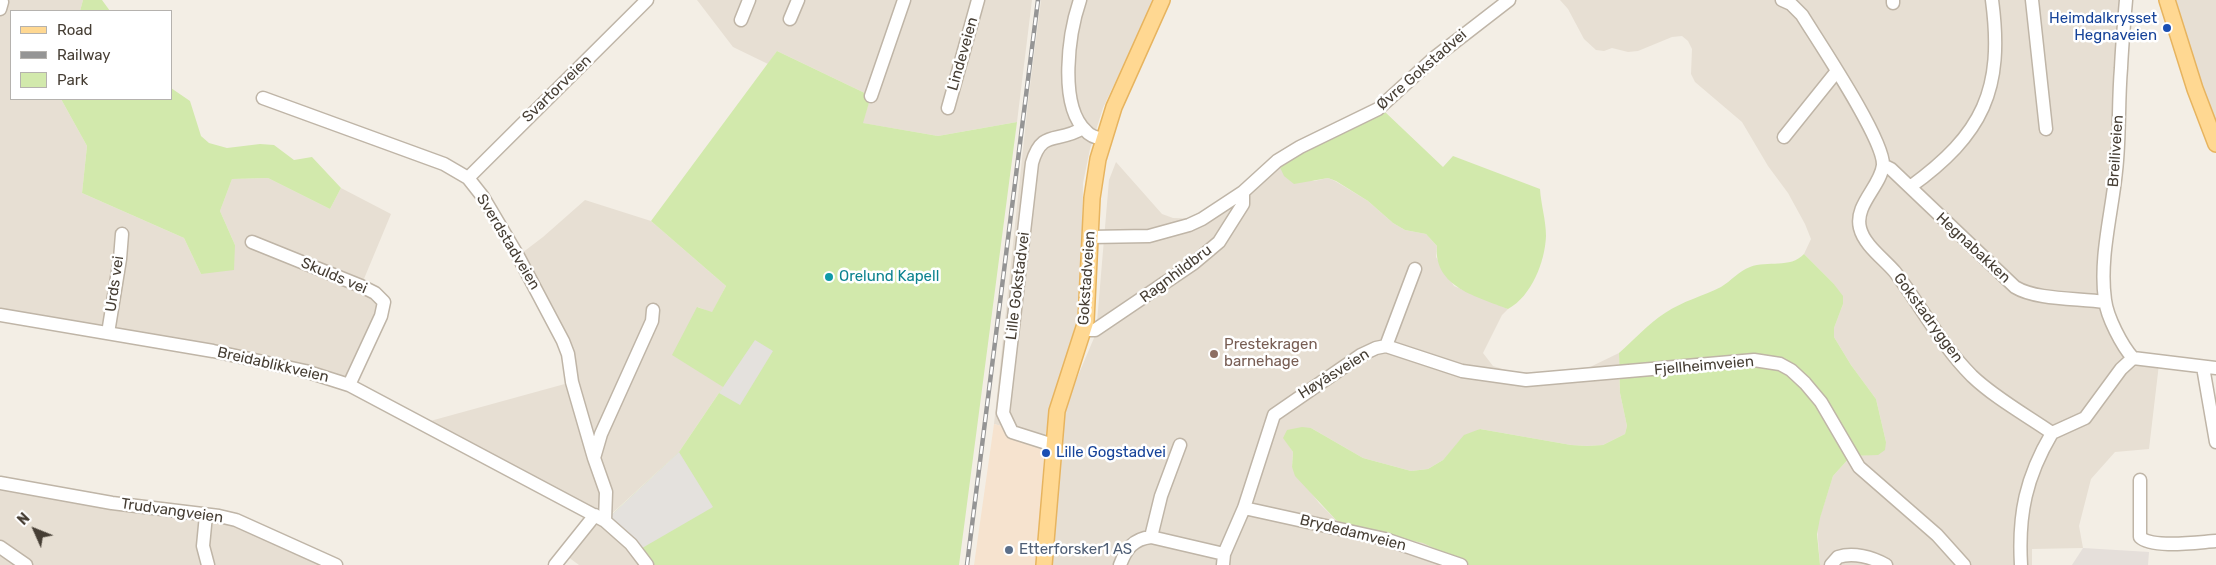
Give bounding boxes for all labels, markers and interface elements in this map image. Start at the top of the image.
legend [10,10,172,100]
place label: Heimdalkrysset Hegnaveien [2049,10,2157,45]
street label: Lindeveien [944,15,982,93]
text: Road [57,21,93,39]
marker: Heimdalkrysset Hegnaveien [2161,22,2173,34]
street label: Øvre Gokstadvei [1373,26,1471,114]
text: Railway [57,46,111,64]
street label: Svartorveien [519,52,595,126]
text: Park [57,71,88,89]
street label: Breiliveien [2104,114,2128,188]
street label: Sverdstadveien [472,191,544,293]
street label: Hegnabakken [1932,209,2014,287]
street label: Gokstadveien [1075,230,1099,326]
street label: Lille Gokstadvei [1002,231,1034,341]
street label: Ragnhildbru [1137,241,1215,307]
street label: Skulds vei [298,254,370,298]
street label: Urds vei [102,255,128,313]
place label: Orelund Kapell [839,268,939,286]
street label: Gokstadryggen [1889,270,1967,366]
marker: Orelund Kapell [823,271,835,283]
place label: Prestekragen barnehage [1224,336,1318,371]
street label: Breidablikkveien [215,343,331,387]
street label: Høyåsveien [1295,345,1373,403]
marker: Prestekragen barnehage [1208,348,1220,360]
street label: Fjellheimveien [1653,353,1755,379]
place label: Lille Gogstadvei [1056,444,1166,462]
marker: Lille Gogstadvei [1040,447,1052,459]
street label: Trudvangveien [120,495,224,527]
north arrow [10,505,60,555]
text: N [14,510,33,529]
street label: Brydedamveien [1298,511,1408,555]
place label: Etterforsker1 AS [1019,541,1132,559]
marker: Etterforsker1 AS [1003,544,1015,556]

